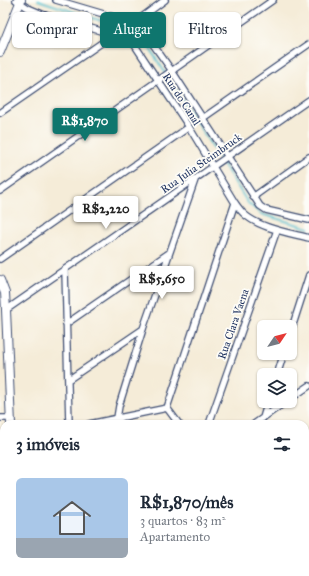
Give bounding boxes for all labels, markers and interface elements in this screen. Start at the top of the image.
chip: Comprar [12,12,92,48]
chip: Alugar [100,12,166,48]
chip: Filtros [174,12,241,48]
street label: Rua do Canal [160,71,203,128]
pin: R$1,870 [48,108,122,142]
text: R$1,870 [62,113,108,129]
street label: Rua Julia Steimbruck [158,130,246,197]
pin: R$2,220 [69,196,143,230]
text: R$2,220 [82,201,130,217]
pin: R$5,650 [125,266,199,300]
text: R$5,650 [139,271,185,287]
street label: Rua Clara Vaena [215,287,252,361]
north arrow [257,320,297,360]
map controls [257,320,297,408]
button: layers [257,368,297,408]
icon: filters [271,433,293,455]
text: 3 imóveis [16,434,80,455]
text: R$1,870/mês [140,492,233,513]
icon: home [48,494,96,542]
text: 3 quartos · 83 m² [140,513,226,529]
text: Apartamento [140,529,210,545]

